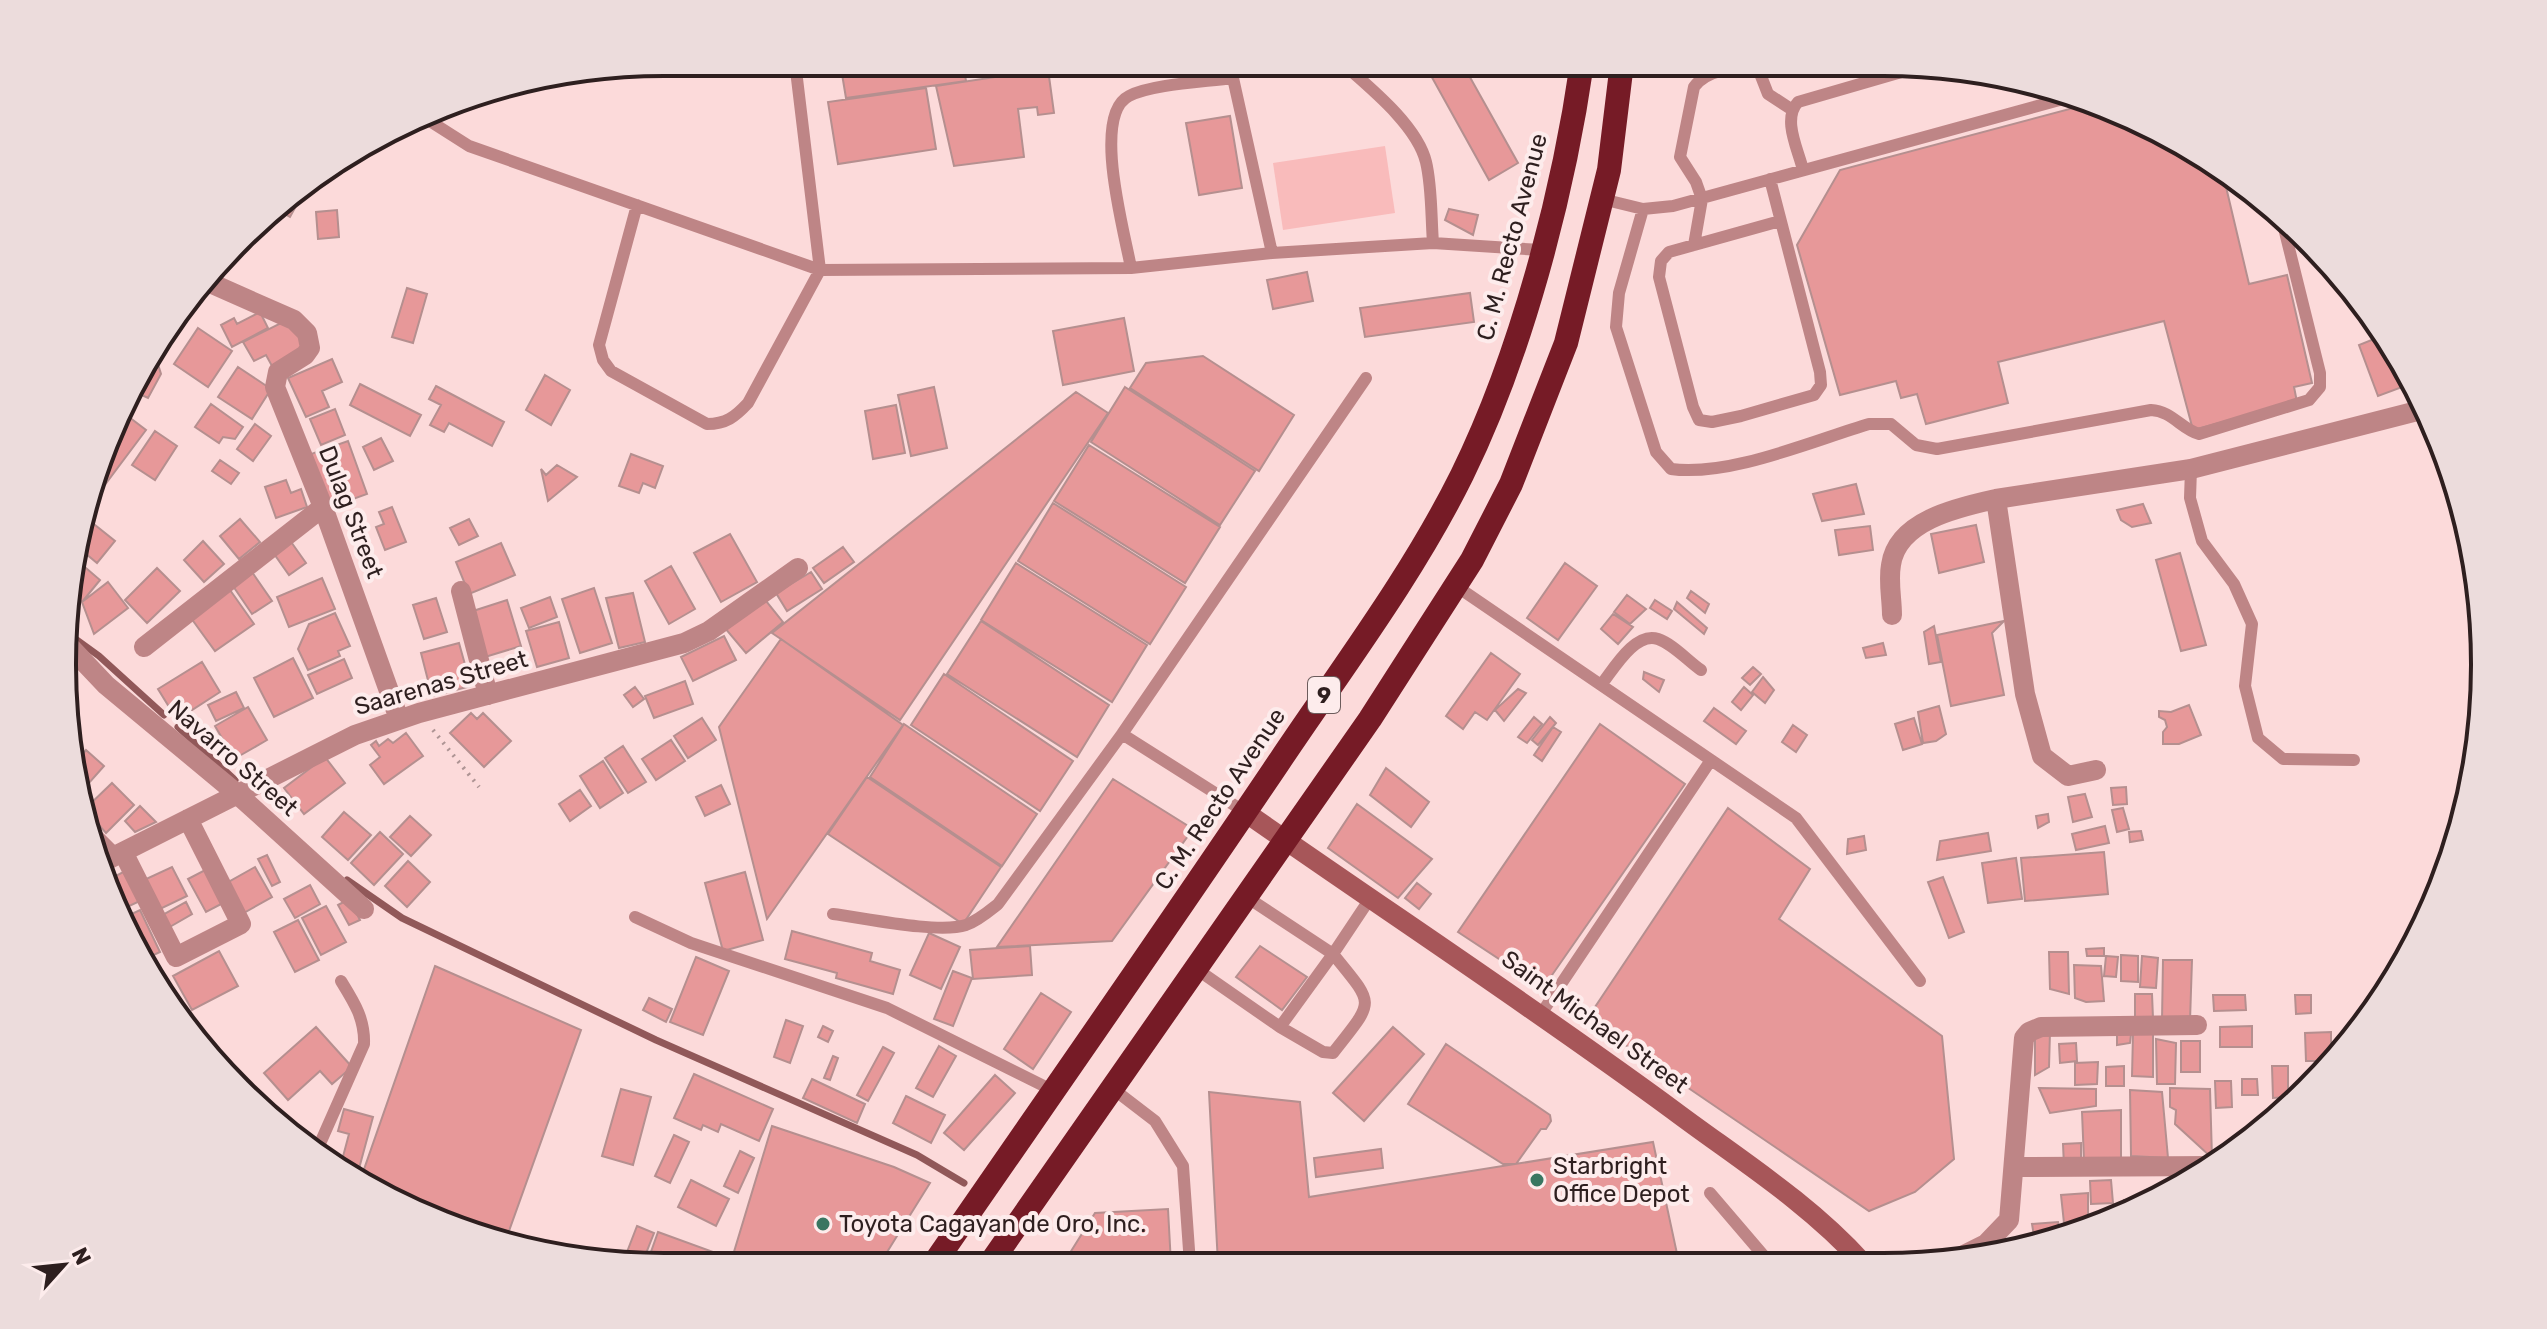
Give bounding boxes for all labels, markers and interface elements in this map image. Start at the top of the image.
street label: C. M. Recto Avenue [1471,130,1553,344]
street label: Dulag Street [313,442,389,582]
street label: Saarenas Street [351,645,531,721]
road number: 9 [1308,677,1340,713]
street label: Navarro Street [162,694,304,822]
street label: C. M. Recto Avenue [1149,703,1291,895]
street label: Saint Michael Street [1496,945,1694,1099]
place label: Starbright Office Depot [1553,1152,1690,1208]
marker: Starbright Office Depot [1528,1171,1546,1189]
place label: Toyota Cagayan de Oro, Inc. [839,1210,1146,1238]
marker: Toyota Cagayan de Oro, Inc. [814,1215,832,1233]
north arrow [24,1225,104,1305]
text: N [66,1243,97,1269]

